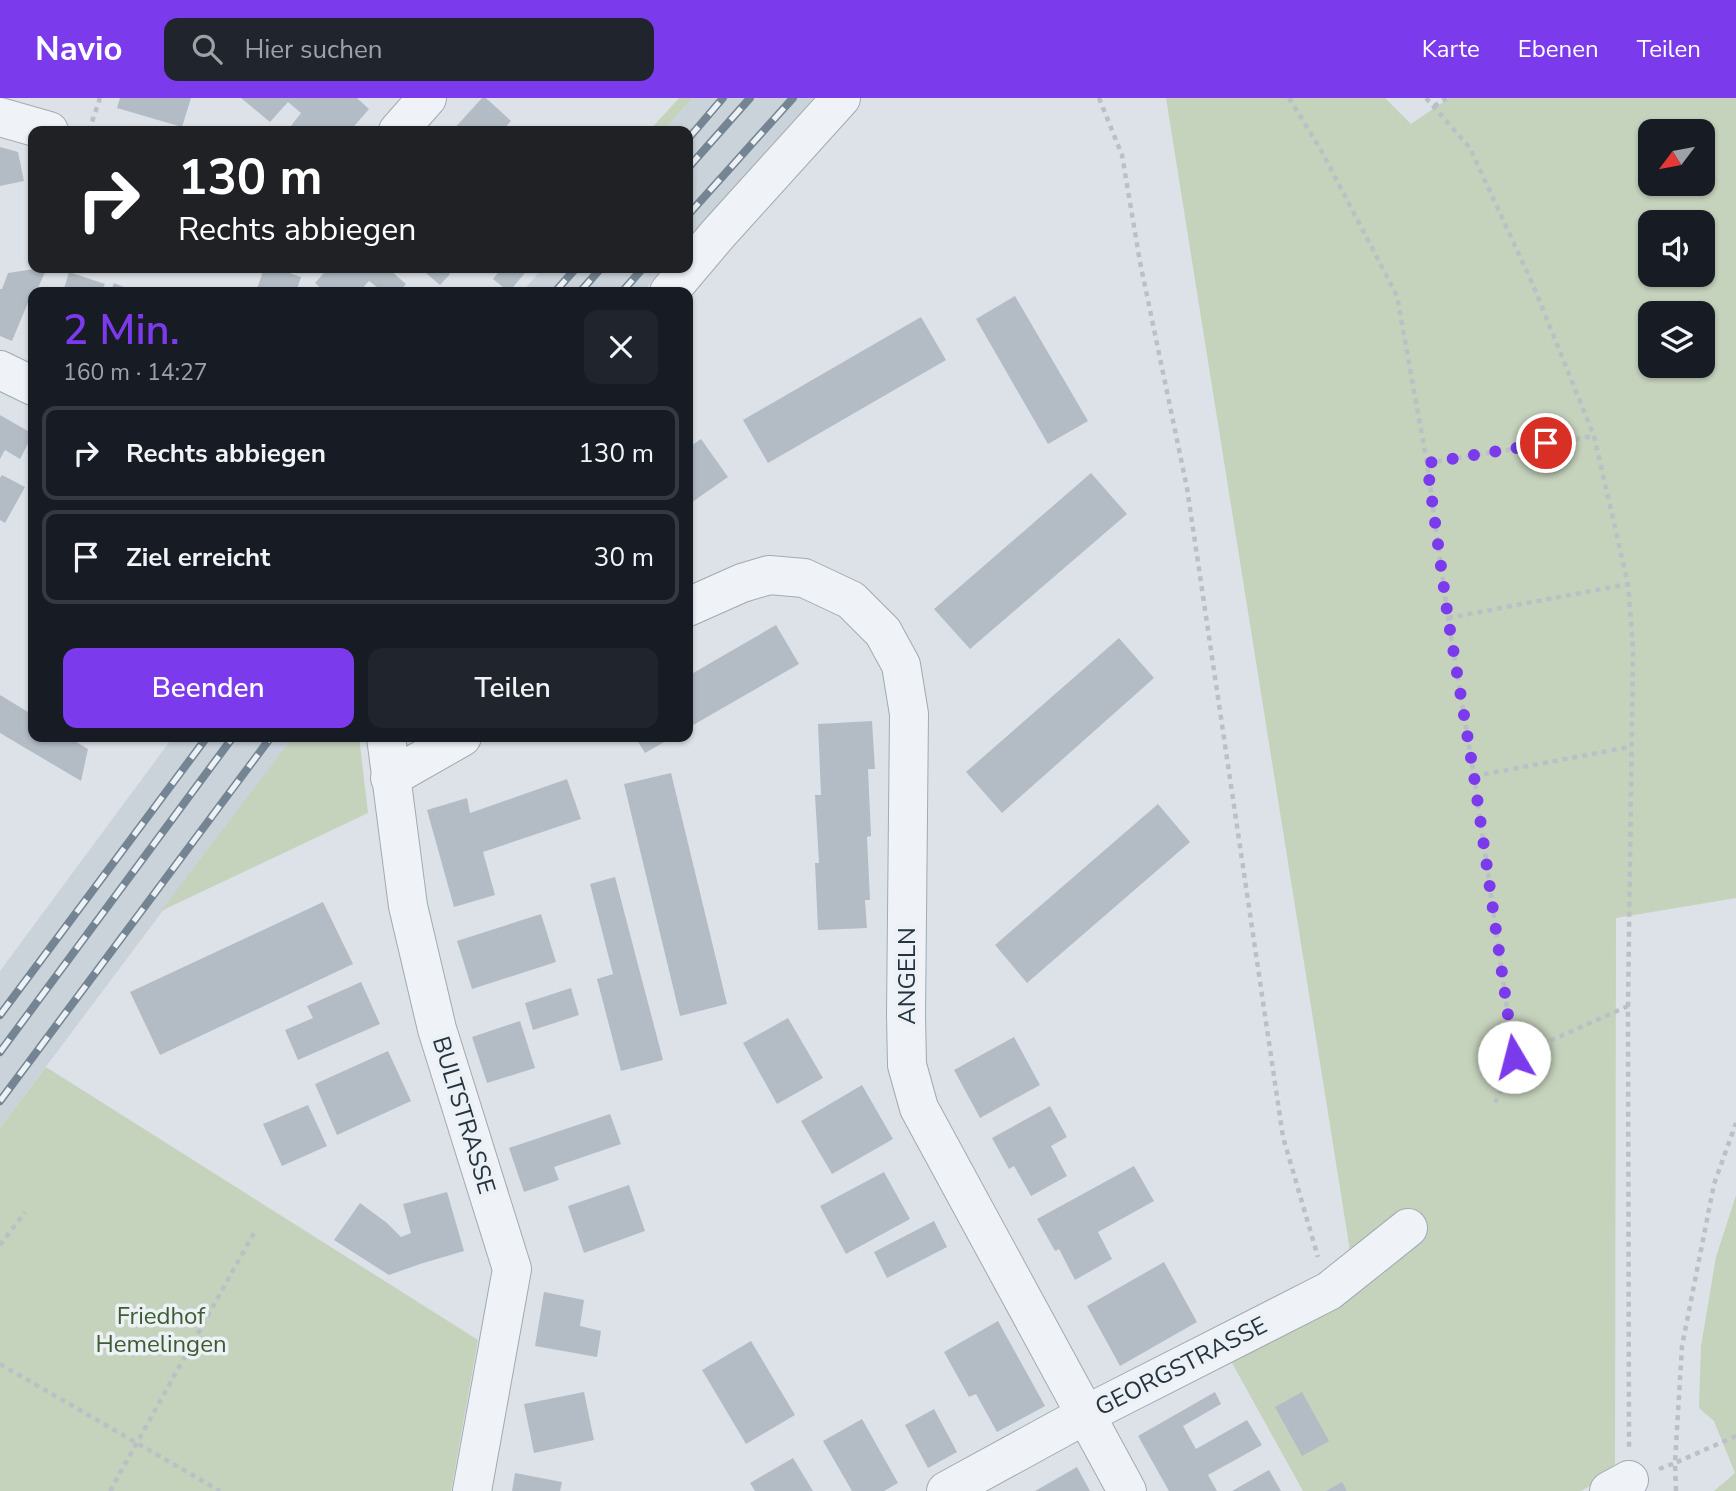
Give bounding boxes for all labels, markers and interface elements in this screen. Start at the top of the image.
search box [164,18,654,81]
text: Navio [35,27,122,72]
icon: search [188,30,226,68]
text: Hier suchen [244,32,383,67]
text: Karte [1422,33,1480,65]
text: Ebenen [1518,33,1599,65]
text: Teilen [1637,33,1701,65]
north arrow [1638,119,1715,196]
map controls [1638,119,1715,378]
text: 130 m [178,144,322,211]
icon: right [63,154,154,245]
text: Rechts abbiegen [178,208,417,251]
button: sound [1638,210,1715,287]
button: layers [1638,301,1715,378]
text: 2 Min. [63,302,180,359]
button: close [584,310,658,384]
text: 160 m · 14:27 [63,357,208,388]
pin [1516,413,1576,473]
icon: arrive [1527,424,1565,462]
icon: right [67,434,105,472]
text: Rechts abbiegen [126,436,326,471]
text: 130 m [578,436,654,471]
icon: arrive [67,538,105,576]
text: Ziel erreicht [126,540,270,575]
text: 30 m [594,540,654,575]
button: Beenden [63,648,354,728]
button: Teilen [368,648,658,728]
street label: ANGELN [891,927,923,1025]
position arrow [1477,1020,1551,1094]
street label: BULTSTRASSE [425,1032,503,1198]
park label: Friedhof Hemelingen [95,1300,227,1360]
street label: GEORGSTRASSE [1090,1309,1272,1423]

